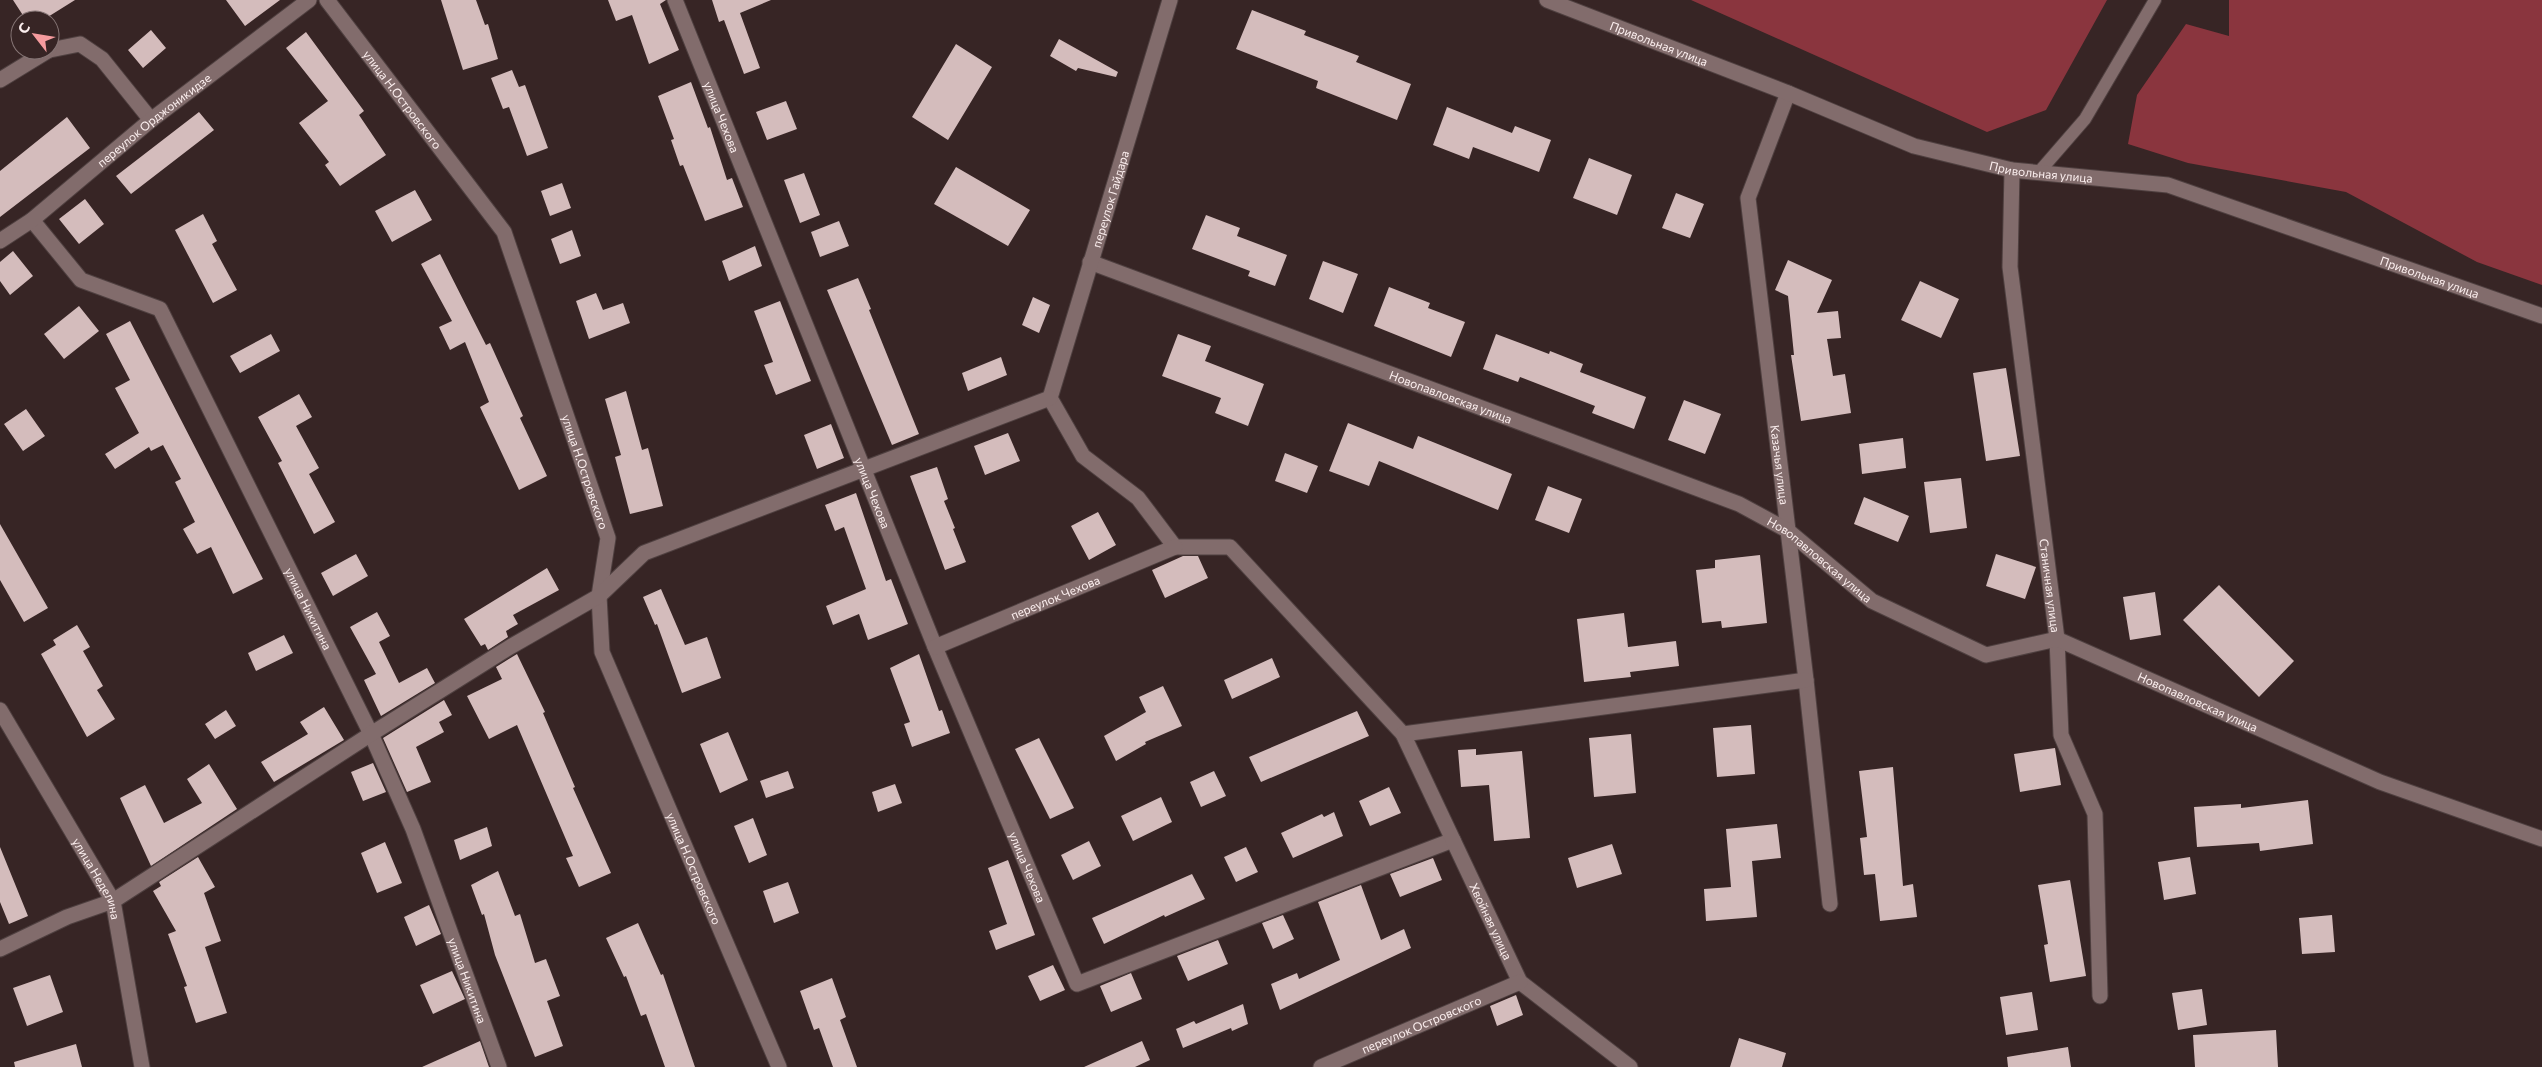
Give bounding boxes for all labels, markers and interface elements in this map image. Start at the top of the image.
north arrow [10,10,60,60]
street label: Привольная улица [1608,18,1710,68]
text: С [14,20,33,37]
street label: улица Н.Островского [361,47,445,151]
street label: переулок Орджоникидзе [94,70,213,169]
street label: улица Чехова [701,79,743,155]
street label: переулок Гайдара [1089,149,1131,249]
street label: Привольная улица [1988,158,2093,185]
street label: Привольная улица [2378,253,2481,300]
street label: Новопавловская улица [1388,367,1514,426]
street label: улица Н.Островского [559,413,611,531]
street label: Казачья улица [1768,424,1792,505]
street label: улица Чехова [852,455,894,530]
street label: Новопавловская улица [1765,514,1875,605]
street label: Станичная улица [2037,538,2063,633]
street label: улица Никитина [282,565,335,652]
street label: переулок Чехова [1008,572,1102,622]
street label: Новопавловская улица [2136,669,2260,734]
street label: улица Н.Островского [664,810,724,926]
street label: улица Чехова [1007,829,1049,905]
street label: улица Неделина [70,835,123,920]
street label: Хвойная улица [1467,881,1515,962]
street label: улица Никитина [446,936,490,1025]
street label: переулок Островского [1359,992,1483,1056]

